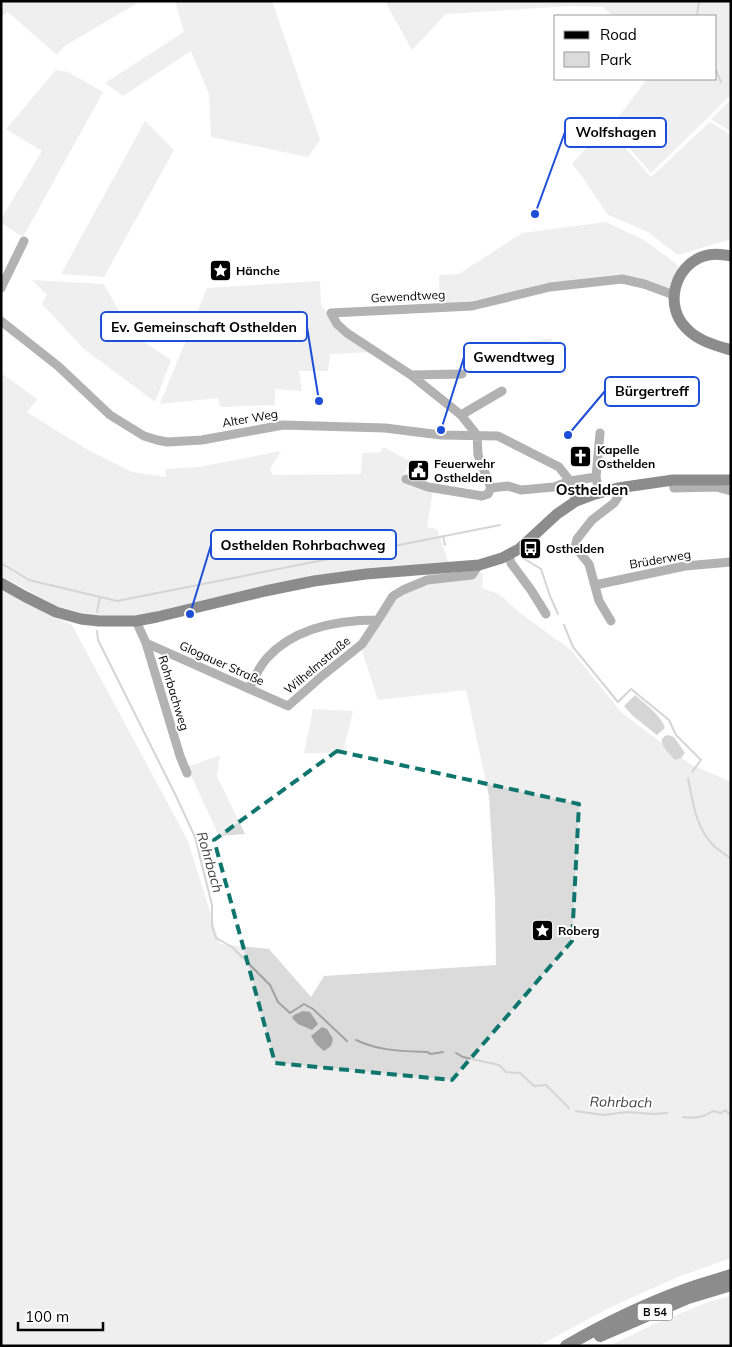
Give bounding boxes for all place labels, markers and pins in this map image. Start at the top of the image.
callout: Wolfshagen [565,118,666,147]
place icon: Hänche [208,258,232,282]
place label: Hänche [236,263,280,278]
callout: Ev. Gemeinschaft Osthelden [101,312,307,341]
callout: Gwendtweg [464,343,565,372]
callout: Bürgertreff [605,377,699,406]
place label: Kapelle Osthelden [597,442,655,471]
church icon: Kapelle Osthelden [569,444,593,468]
place label: Feuerwehr Osthelden [434,456,495,485]
public building icon: Feuerwehr Osthelden [406,458,430,482]
callout: Osthelden Rohrbachweg [211,530,396,559]
bus stop icon: Osthelden [518,536,542,560]
place label: Osthelden [546,541,604,556]
place icon: Roberg [530,918,554,942]
place label: Roberg [558,923,599,938]

